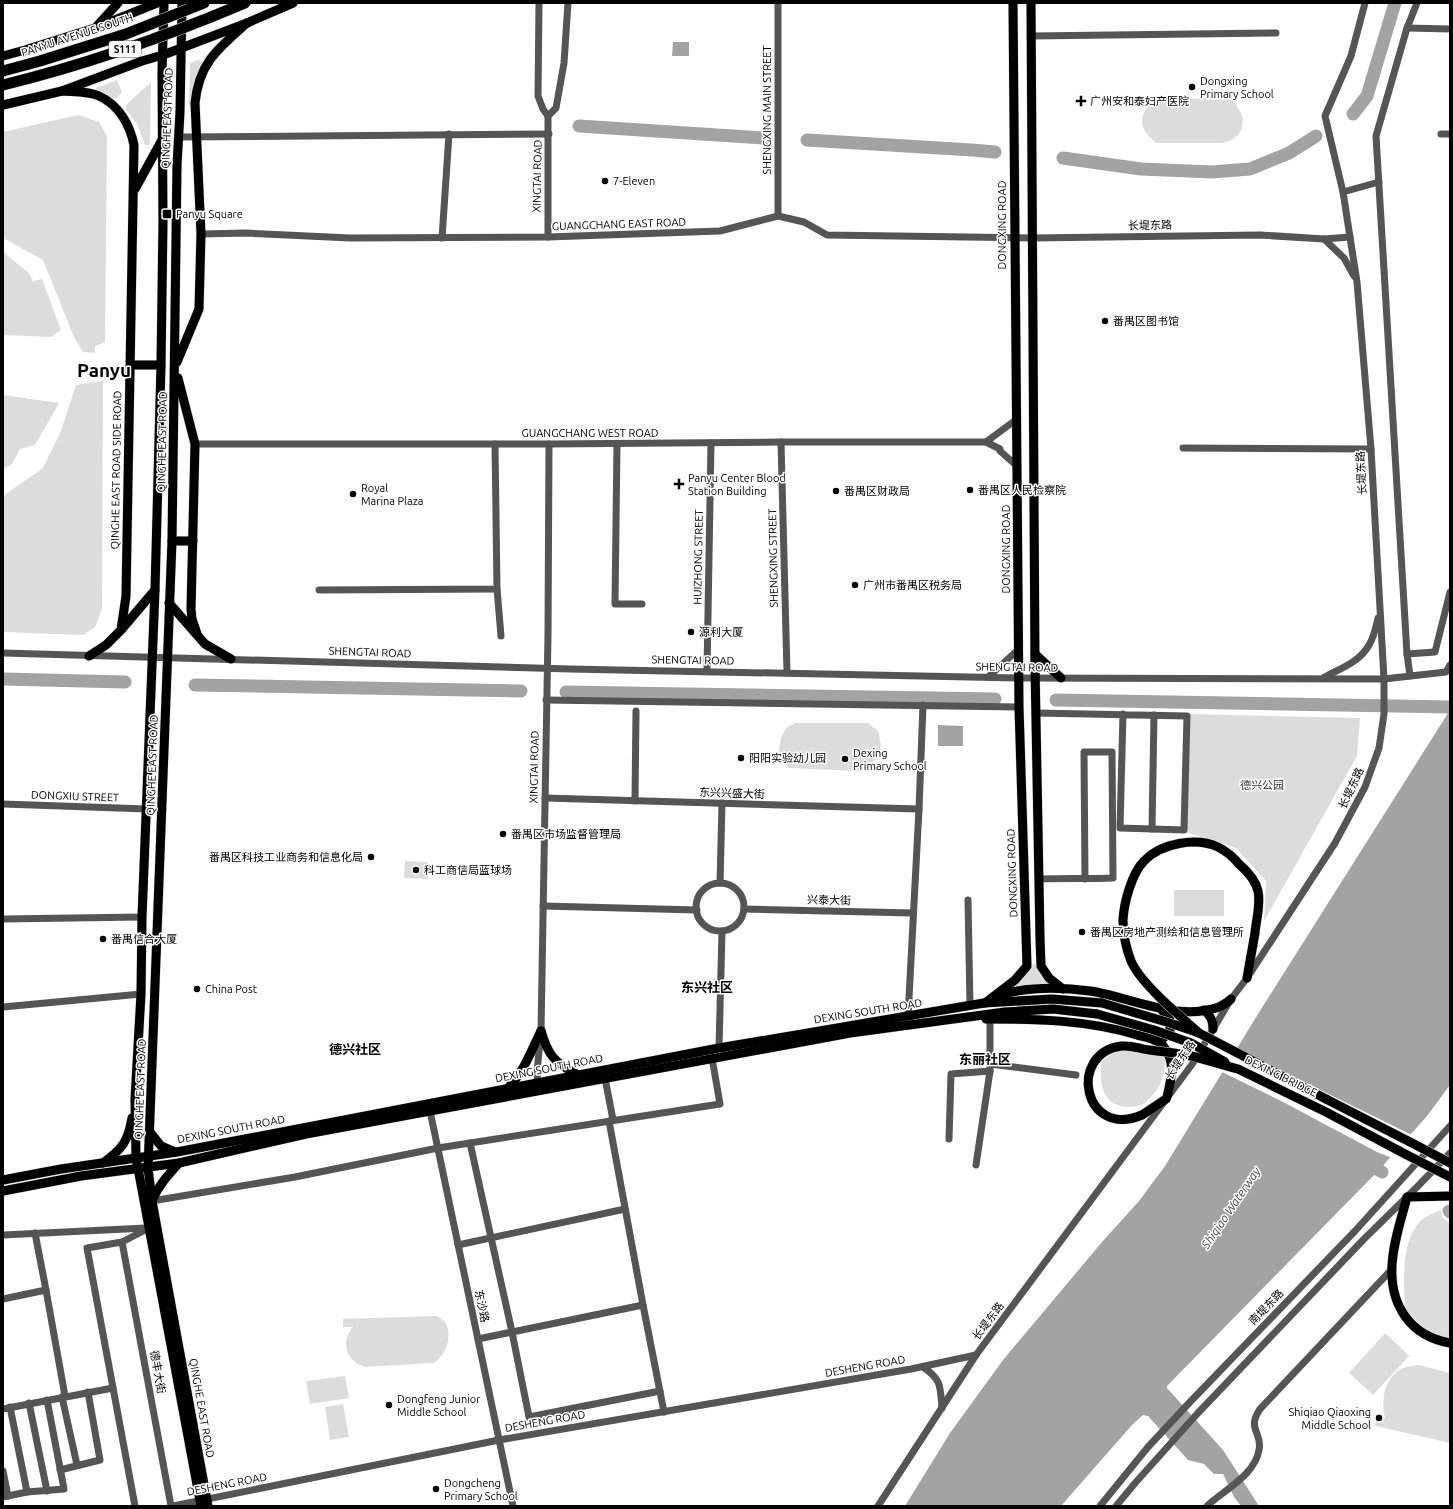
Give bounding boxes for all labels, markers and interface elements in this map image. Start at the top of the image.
street label: PANYU AVENUE SOUTH [20,11,134,59]
road number: S111 [109,41,141,57]
street label: SHENGXING MAIN STREET [761,45,773,175]
street label: QINGHE EAST ROAD [159,67,175,169]
place label: Dongxing Primary School [1200,75,1274,100]
marker: Dongxing Primary School [1187,82,1197,92]
marker: 广州安和泰妇产医院 [1075,95,1087,107]
place label: 广州安和泰妇产医院 [1090,95,1189,107]
street label: XINGTAI ROAD [530,139,544,213]
place label: 7-Eleven [613,175,655,187]
marker: 7-Eleven [600,176,610,186]
street label: DONGXING ROAD [996,180,1008,269]
marker: Panyu Square [161,208,173,220]
place label: Panyu Square [176,208,243,220]
street label: GUANGCHANG EAST ROAD [552,216,687,232]
street label: 长堤东路 [1128,219,1172,231]
place label: 番禺区图书馆 [1113,315,1179,327]
marker: 番禺区图书馆 [1100,316,1110,326]
district label: Panyu [77,359,131,381]
street label: QINGHE EAST ROAD SIDE ROAD [109,390,123,550]
street label: QINGHE EAST ROAD [155,391,169,493]
street label: GUANGCHANG WEST ROAD [521,427,659,439]
street label: 长堤东路 [1354,451,1368,495]
place label: Panyu Center Blood Station Building [688,472,786,497]
marker: Panyu Center Blood Station Building [673,478,685,490]
place label: Royal Marina Plaza [361,482,423,507]
place label: 番禺区人民检察院 [978,484,1066,496]
place label: 番禺区财政局 [844,485,910,497]
marker: 番禺区人民检察院 [965,485,975,495]
marker: 番禺区财政局 [831,486,841,496]
marker: Royal Marina Plaza [348,489,358,499]
street label: DONGXING ROAD [1000,504,1012,593]
street label: SHENGXING STREET [766,508,780,608]
street label: HUIZHONG STREET [691,509,705,605]
place label: 广州市番禺区税务局 [863,579,962,591]
marker: 广州市番禺区税务局 [850,580,860,590]
place label: 源利大厦 [699,626,743,638]
marker: 源利大厦 [686,627,696,637]
street label: SHENGTAI ROAD [328,645,412,659]
street label: SHENGTAI ROAD [651,653,735,667]
street label: SHENGTAI ROAD [975,660,1059,674]
street label: QINGHE EAST ROAD [144,714,160,816]
street label: XINGTAI ROAD [527,730,541,804]
place label: Dexing Primary School [853,747,927,772]
place label: 阳阳实验幼儿园 [749,752,826,764]
marker: 阳阳实验幼儿园 [736,753,746,763]
marker: Dexing Primary School [840,754,850,764]
street label: 长堤东路 [1336,766,1366,810]
park label: 德兴公园 [1240,779,1284,791]
street label: 东兴兴盛大街 [699,786,765,800]
street label: DONGXIU STREET [31,788,119,804]
place label: 番禺区市场监督管理局 [511,828,621,840]
street label: DONGXING ROAD [1004,828,1020,918]
marker: 番禺区市场监督管理局 [498,829,508,839]
place label: 番禺区科技工业商务和信息化局 [209,851,363,863]
marker: 番禺区科技工业商务和信息化局 [366,852,376,862]
place label: 科工商信局蓝球场 [424,864,512,876]
marker: 科工商信局蓝球场 [411,865,421,875]
street label: 兴泰大街 [807,894,851,906]
place label: 番禺区房地产测绘和信息管理所 [1090,926,1244,938]
marker: 番禺区房地产测绘和信息管理所 [1077,927,1087,937]
place label: 番禺信合大厦 [111,933,177,945]
marker: 番禺信合大厦 [98,934,108,944]
district label: 东兴社区 [681,980,733,994]
place label: China Post [205,983,258,995]
marker: China Post [192,984,202,994]
street label: DEXING SOUTH ROAD [813,996,923,1025]
street label: QINGHE EAST ROAD [132,1038,148,1140]
street label: 长堤东路 [1163,1038,1197,1082]
district label: 德兴社区 [329,1042,381,1056]
street label: DEXING SOUTH ROAD [494,1052,604,1084]
district label: 东丽社区 [959,1052,1011,1066]
street label: DEXING BRIDGE [1243,1053,1319,1099]
street label: DEXING SOUTH ROAD [176,1113,286,1145]
water label: Shiqiao Waterway [1198,1164,1263,1252]
street label: 南堤东路 [1246,1287,1286,1327]
street label: 东沙路 [473,1289,491,1323]
street label: 长堤东路 [970,1300,1006,1342]
street label: 德丰大街 [148,1349,168,1395]
street label: DESHENG ROAD [824,1353,906,1379]
street label: QINGHE EAST ROAD [187,1357,217,1459]
place label: Dongfeng Junior Middle School [397,1393,481,1418]
marker: Dongfeng Junior Middle School [384,1400,394,1410]
place label: Shiqiao Qiaoxing Middle School [1289,1406,1371,1431]
street label: DESHENG ROAD [504,1408,586,1434]
marker: Shiqiao Qiaoxing Middle School [1374,1413,1384,1423]
street label: DESHENG ROAD [186,1470,268,1498]
place label: Dongcheng Primary School [444,1477,518,1502]
marker: Dongcheng Primary School [431,1484,441,1494]

